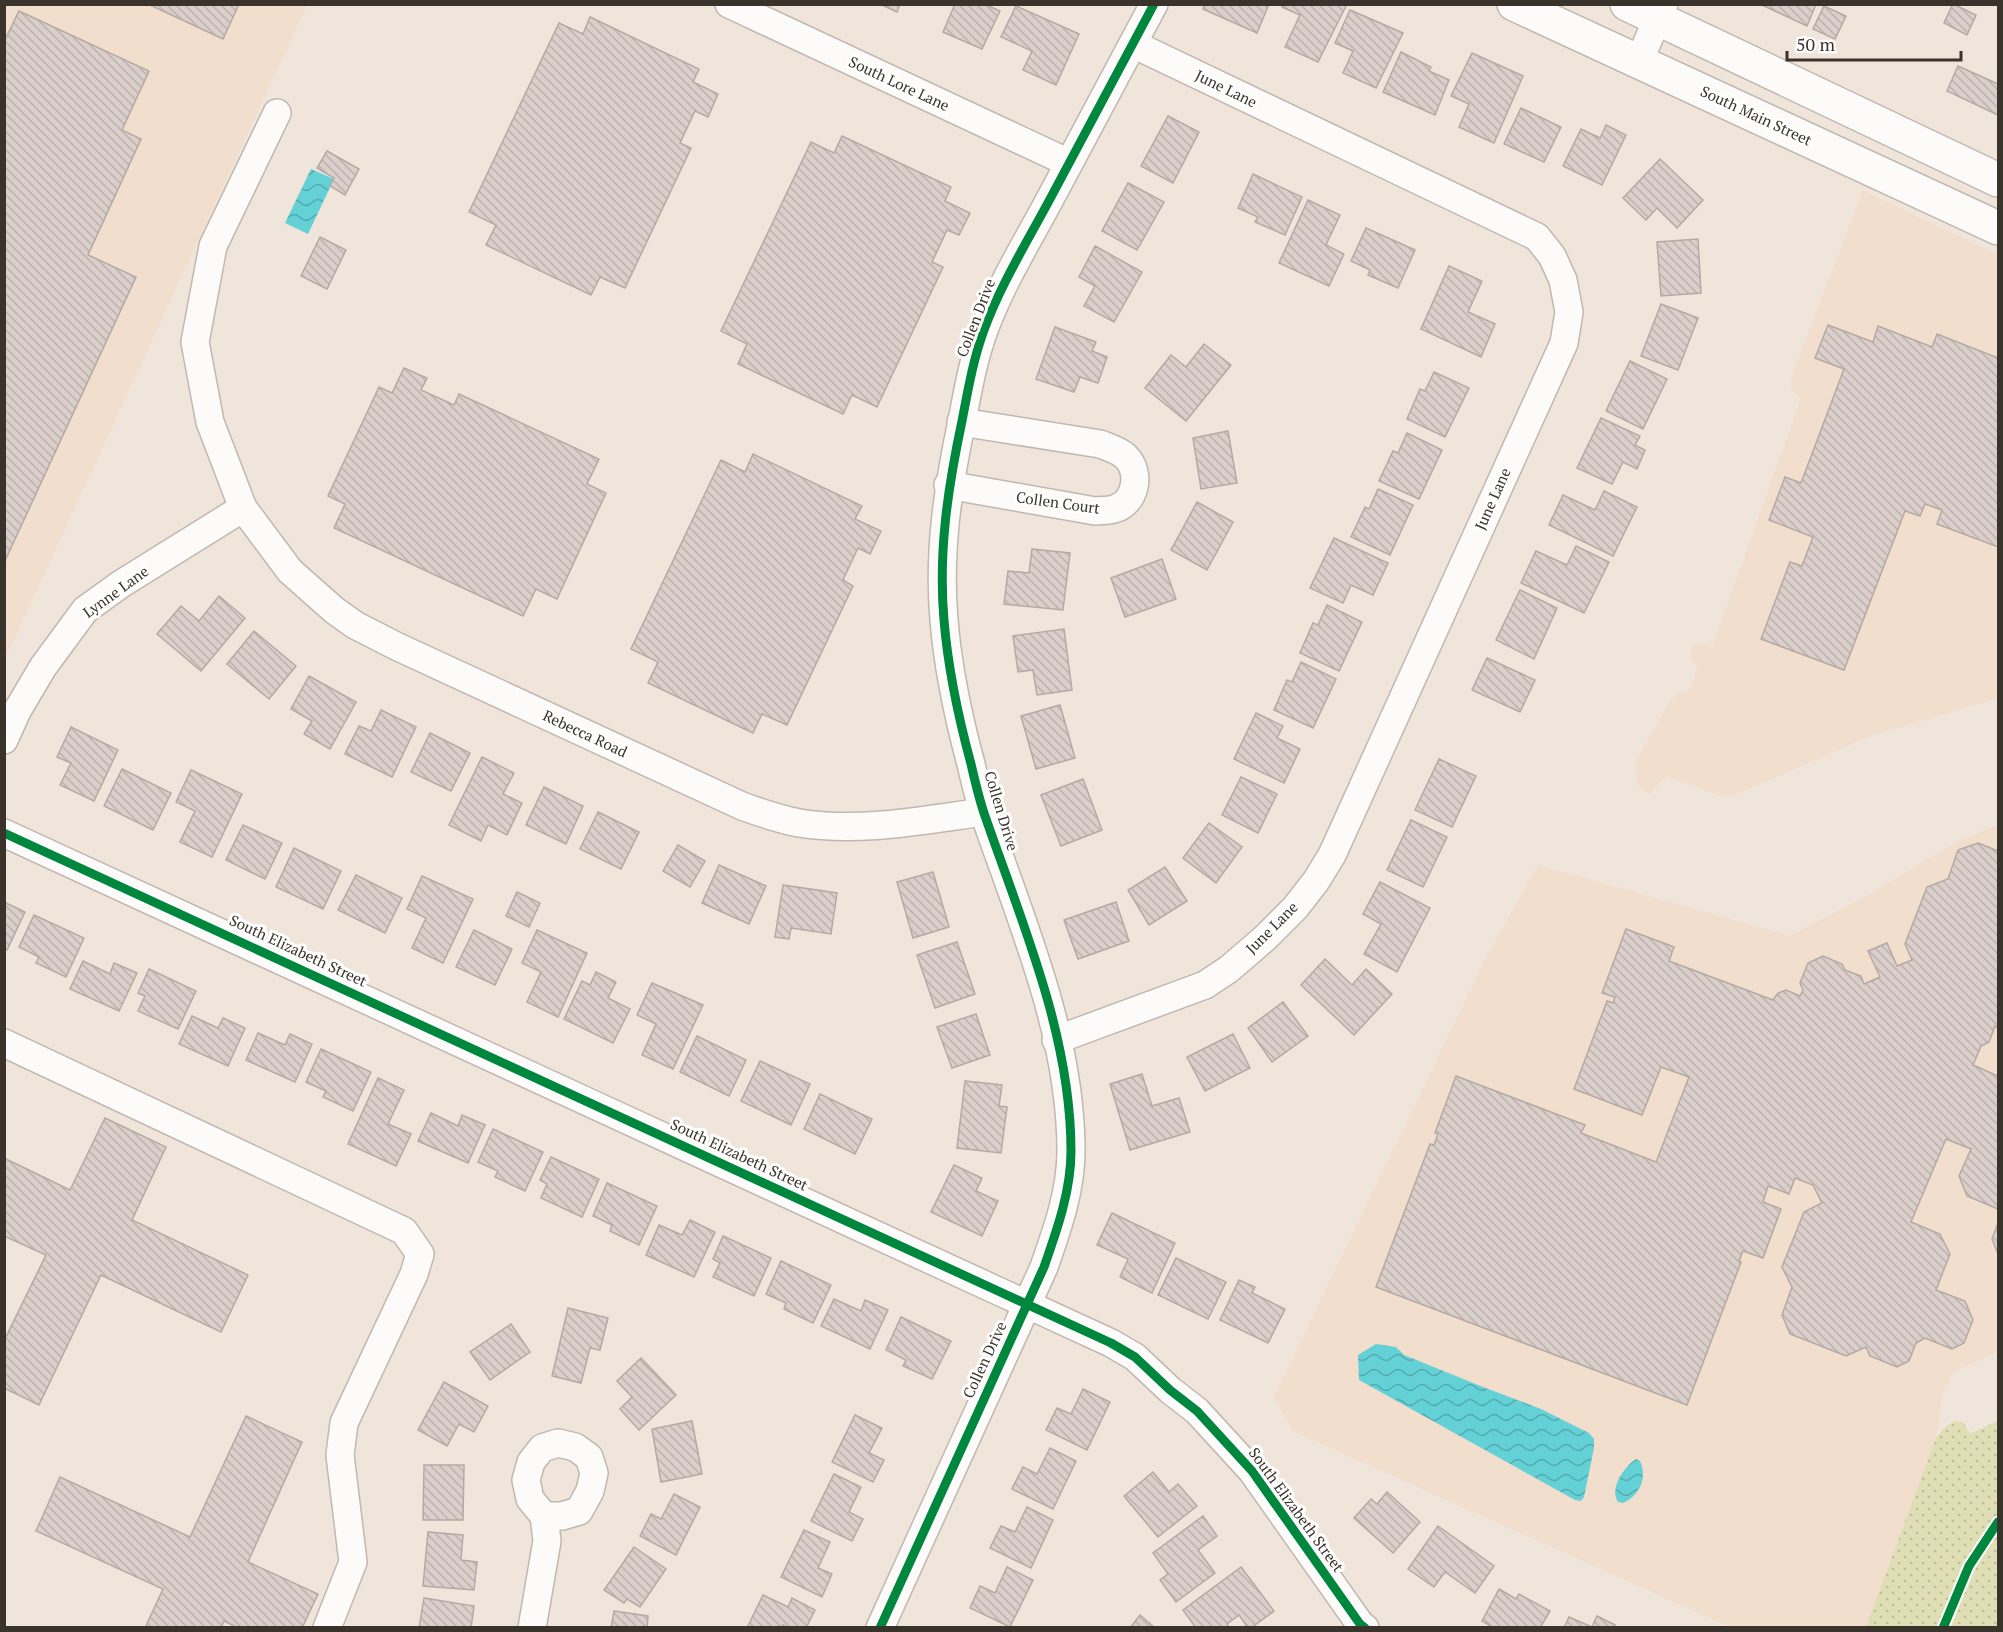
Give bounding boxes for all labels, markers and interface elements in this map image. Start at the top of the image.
scale bar [1787,24,1961,62]
text: 50 m [1796,32,1836,56]
street label: South Lore Lane [846,51,953,115]
street label: June Lane [1192,65,1261,112]
street label: South Main Street [1698,81,1816,150]
street label: Collen Drive [951,276,999,360]
street label: June Lane [1470,464,1515,533]
street label: Collen Court [1015,486,1102,518]
street label: Lynne Lane [79,561,152,622]
street label: Rebecca Road [540,705,631,761]
street label: Collen Drive [980,768,1024,853]
street label: June Lane [1241,897,1302,958]
street label: South Elizabeth Street [227,909,371,991]
street label: South Elizabeth Street [668,1113,812,1195]
street label: Collen Drive [958,1318,1011,1401]
street label: South Elizabeth Street [1245,1443,1349,1576]

